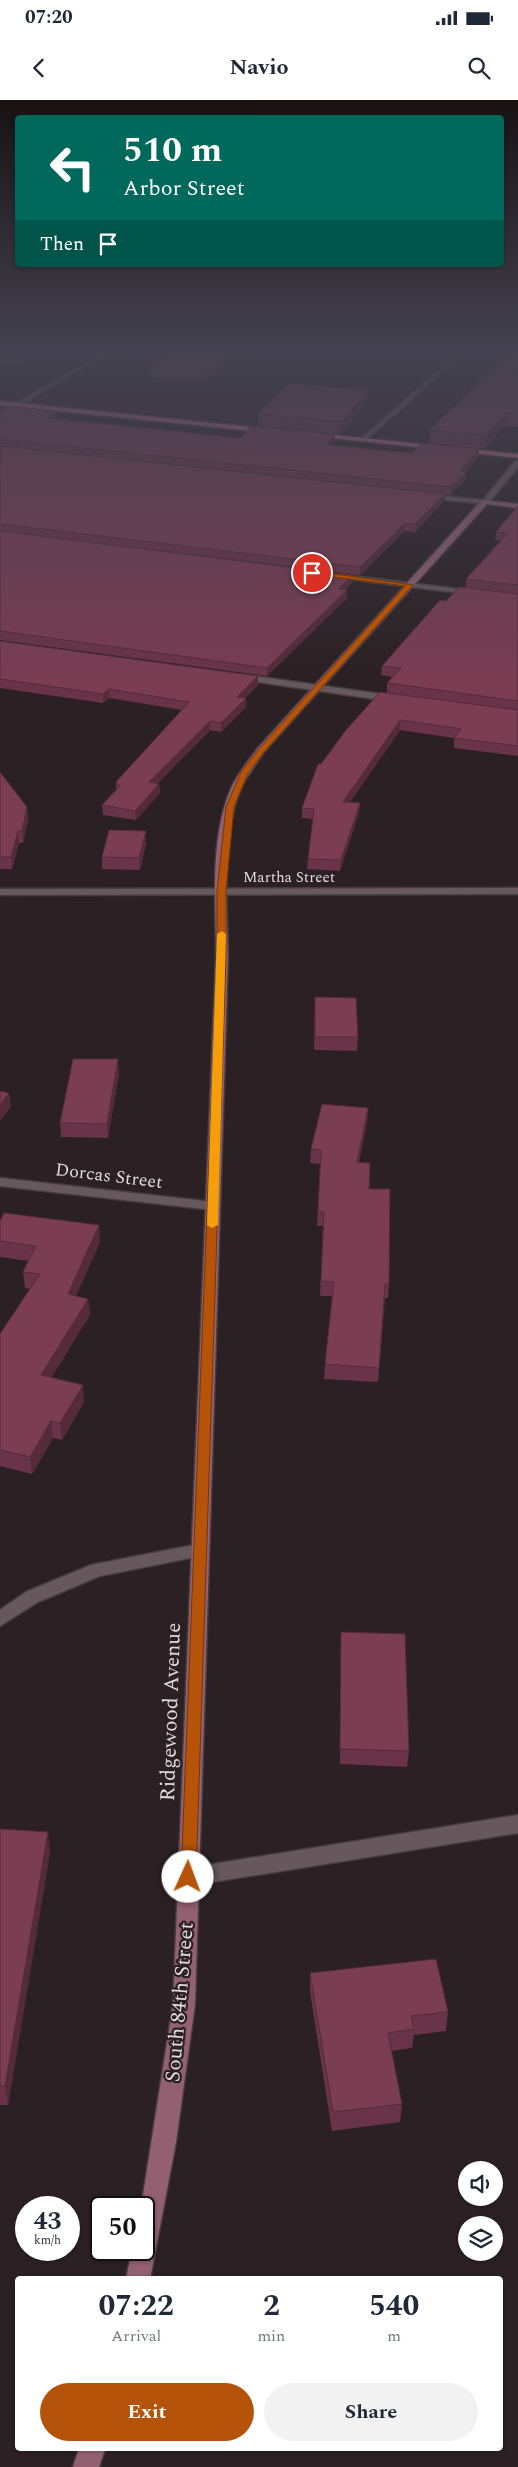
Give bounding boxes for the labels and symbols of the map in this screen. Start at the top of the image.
pin [291,552,333,594]
street label: Martha Street [243,866,335,889]
street label: Dorcas Street [54,1156,164,1196]
street label: Ridgewood Avenue [152,1622,190,1802]
position arrow [161,1850,213,1902]
street label: South 84th Street [157,1921,203,2083]
speed limit sign: 50 [90,2196,155,2261]

